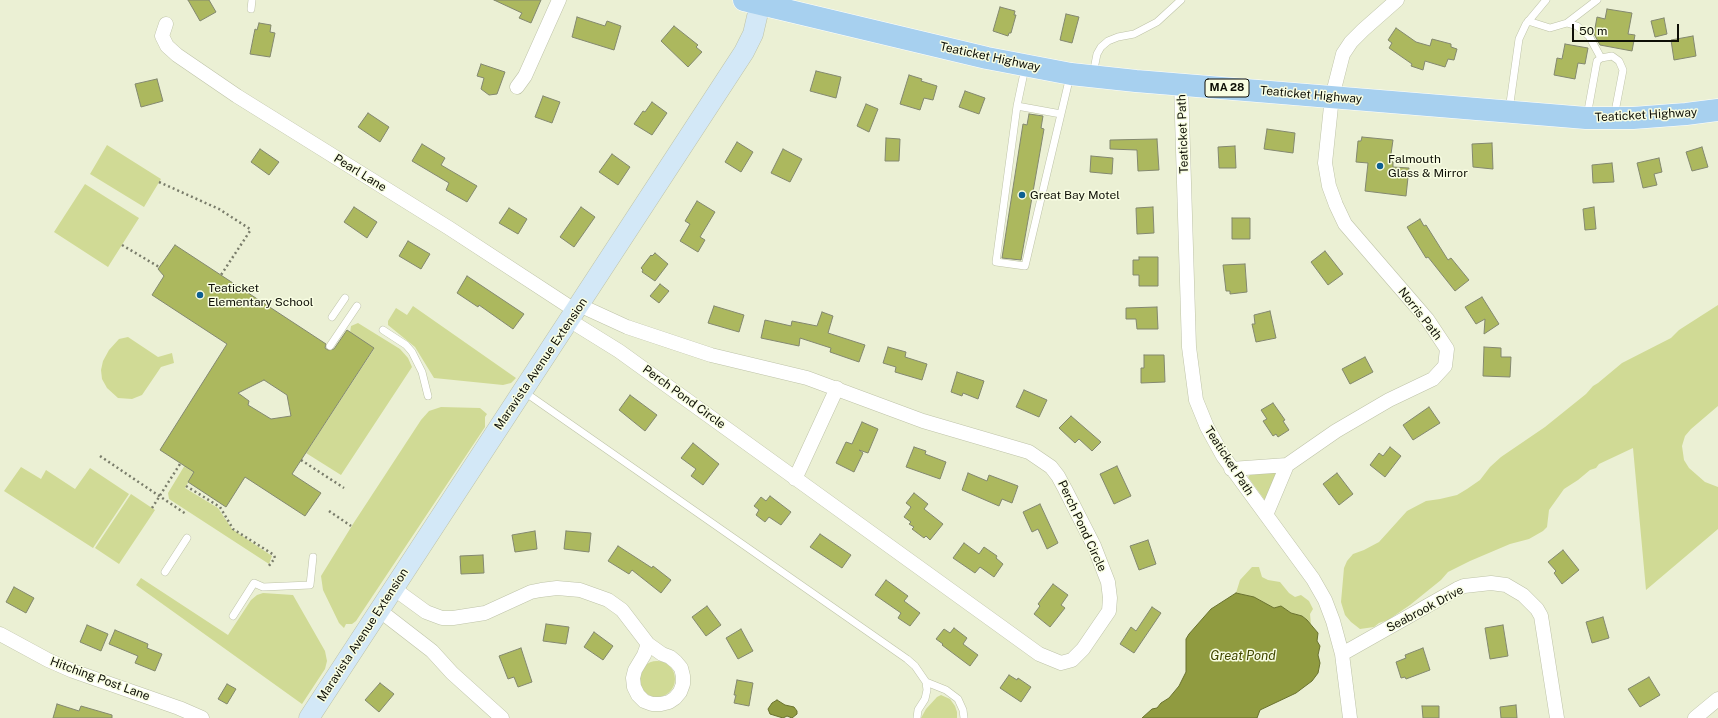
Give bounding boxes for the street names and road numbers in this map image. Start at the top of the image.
street label: Teaticket Highway [938,39,1042,75]
road number: MA 28 [1205,79,1249,97]
street label: Teaticket Highway [1259,83,1363,107]
street label: Teaticket Path [1174,94,1192,174]
street label: Teaticket Highway [1594,105,1698,125]
street label: Pearl Lane [331,151,389,195]
street label: Norris Path [1395,285,1445,343]
street label: Maravista Avenue Extension [491,295,591,433]
street label: Perch Pond Circle [640,362,728,432]
street label: Teaticket Path [1201,424,1257,498]
street label: Perch Pond Circle [1055,478,1109,574]
street label: Maravista Avenue Extension [314,566,412,704]
street label: Seabrook Drive [1384,583,1466,635]
street label: Hitching Post Lane [48,654,152,704]

